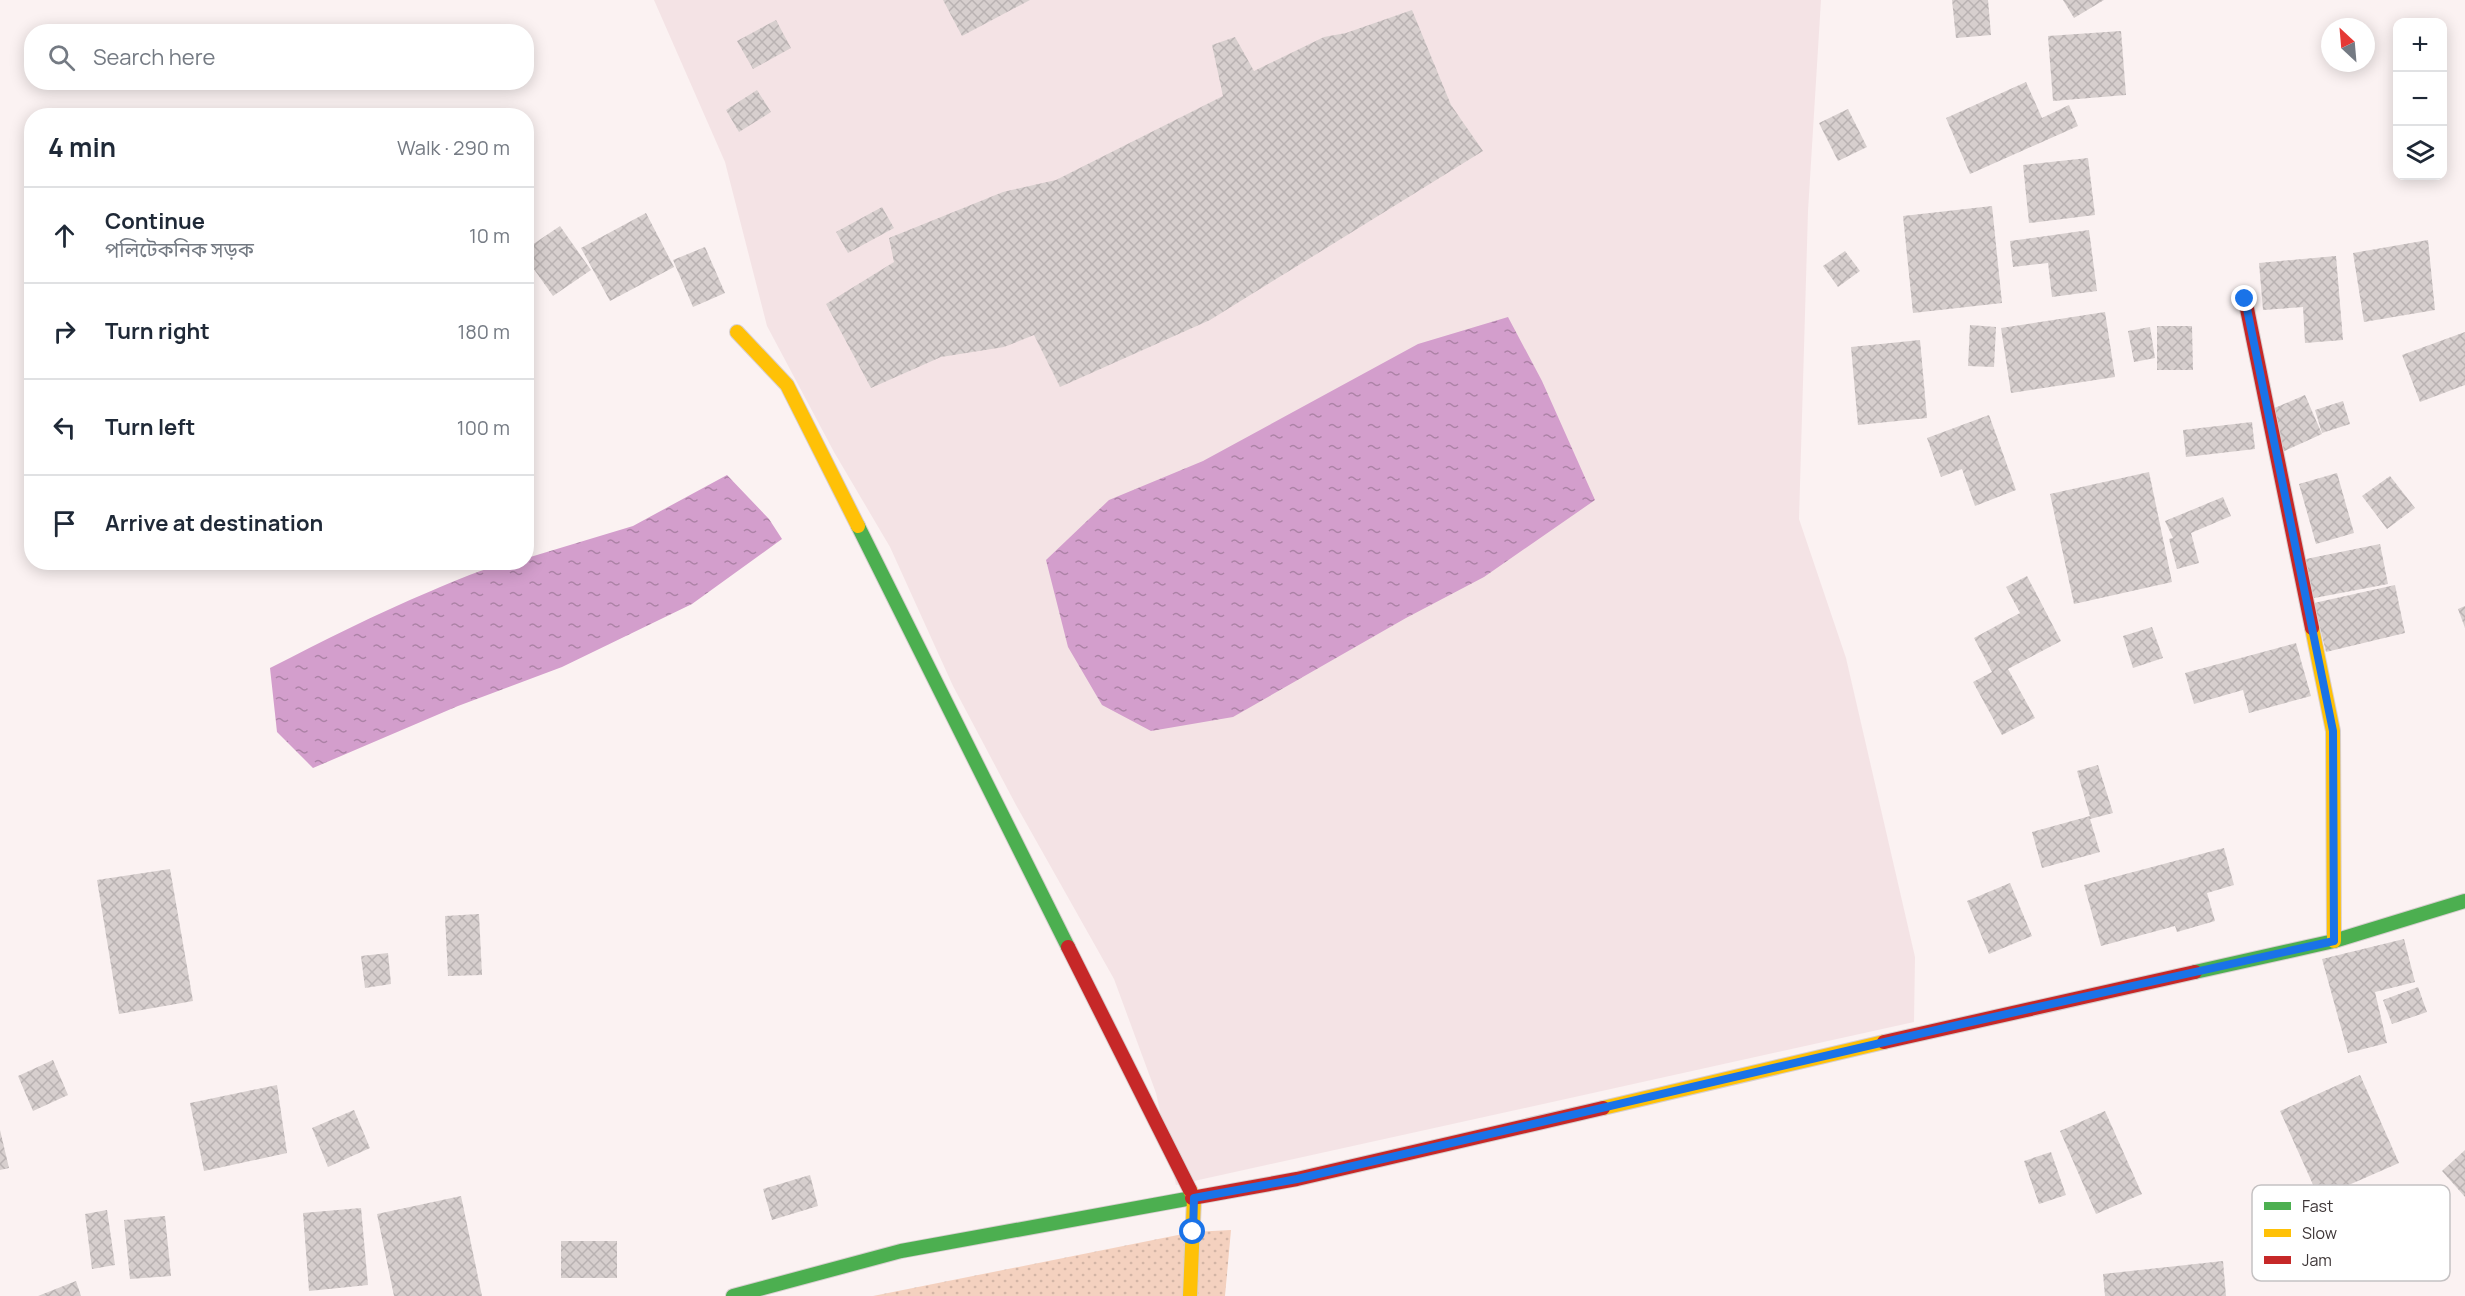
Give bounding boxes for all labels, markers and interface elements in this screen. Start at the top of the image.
north arrow [2321,18,2375,72]
map controls [2393,18,2447,180]
button: + [2393,18,2447,72]
search box [24,24,534,90]
icon: search [45,41,78,74]
text: Search here [93,42,215,72]
button: − [2393,72,2447,126]
button: layers [2393,126,2447,180]
text: 4 min [48,129,116,165]
text: Walk · 290 m [397,134,510,161]
text: Continue [105,206,205,236]
icon: ahead [48,219,81,252]
text: 10 m [469,222,510,249]
text: পলিটেকনিক সড়ক [105,236,254,263]
route end [2231,285,2257,311]
icon: right [48,315,81,348]
text: Turn right [105,316,210,346]
text: 180 m [457,318,510,345]
icon: left [48,411,81,444]
text: Turn left [105,412,195,442]
text: 100 m [457,414,510,441]
icon: arrive [48,507,81,540]
text: Arrive at destination [105,508,323,538]
legend [2252,1185,2450,1281]
text: Fast [2302,1195,2333,1217]
route start [1179,1218,1205,1244]
text: Slow [2302,1222,2337,1244]
text: Jam [2302,1249,2332,1271]

